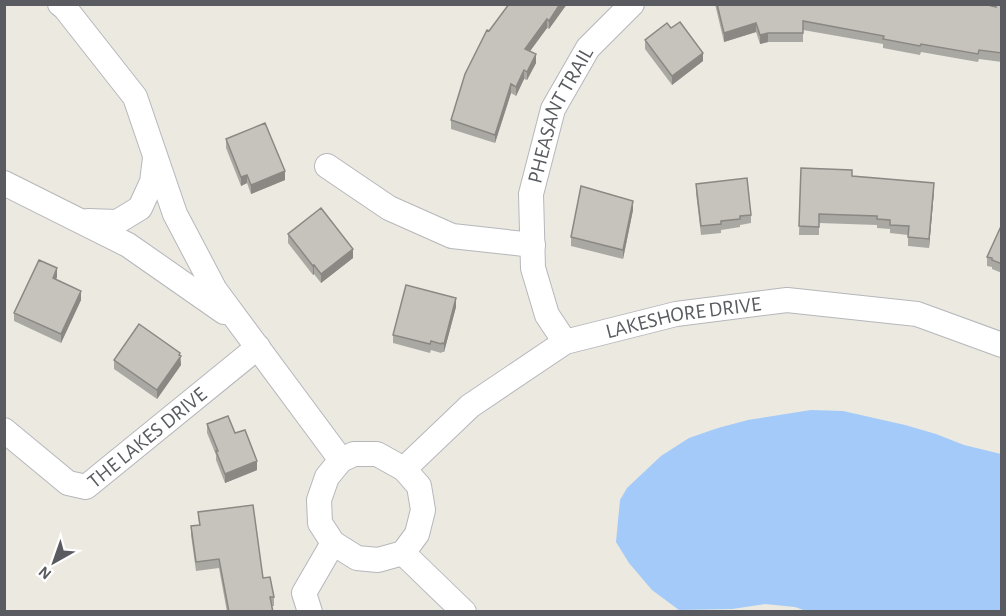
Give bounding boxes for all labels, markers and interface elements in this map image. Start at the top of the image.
street label: PHEASANT TRAIL [524,43,597,186]
street label: LAKESHORE DRIVE [604,293,762,342]
street label: THE LAKES DRIVE [84,383,211,492]
north arrow [24,532,84,592]
text: N [36,563,54,582]

